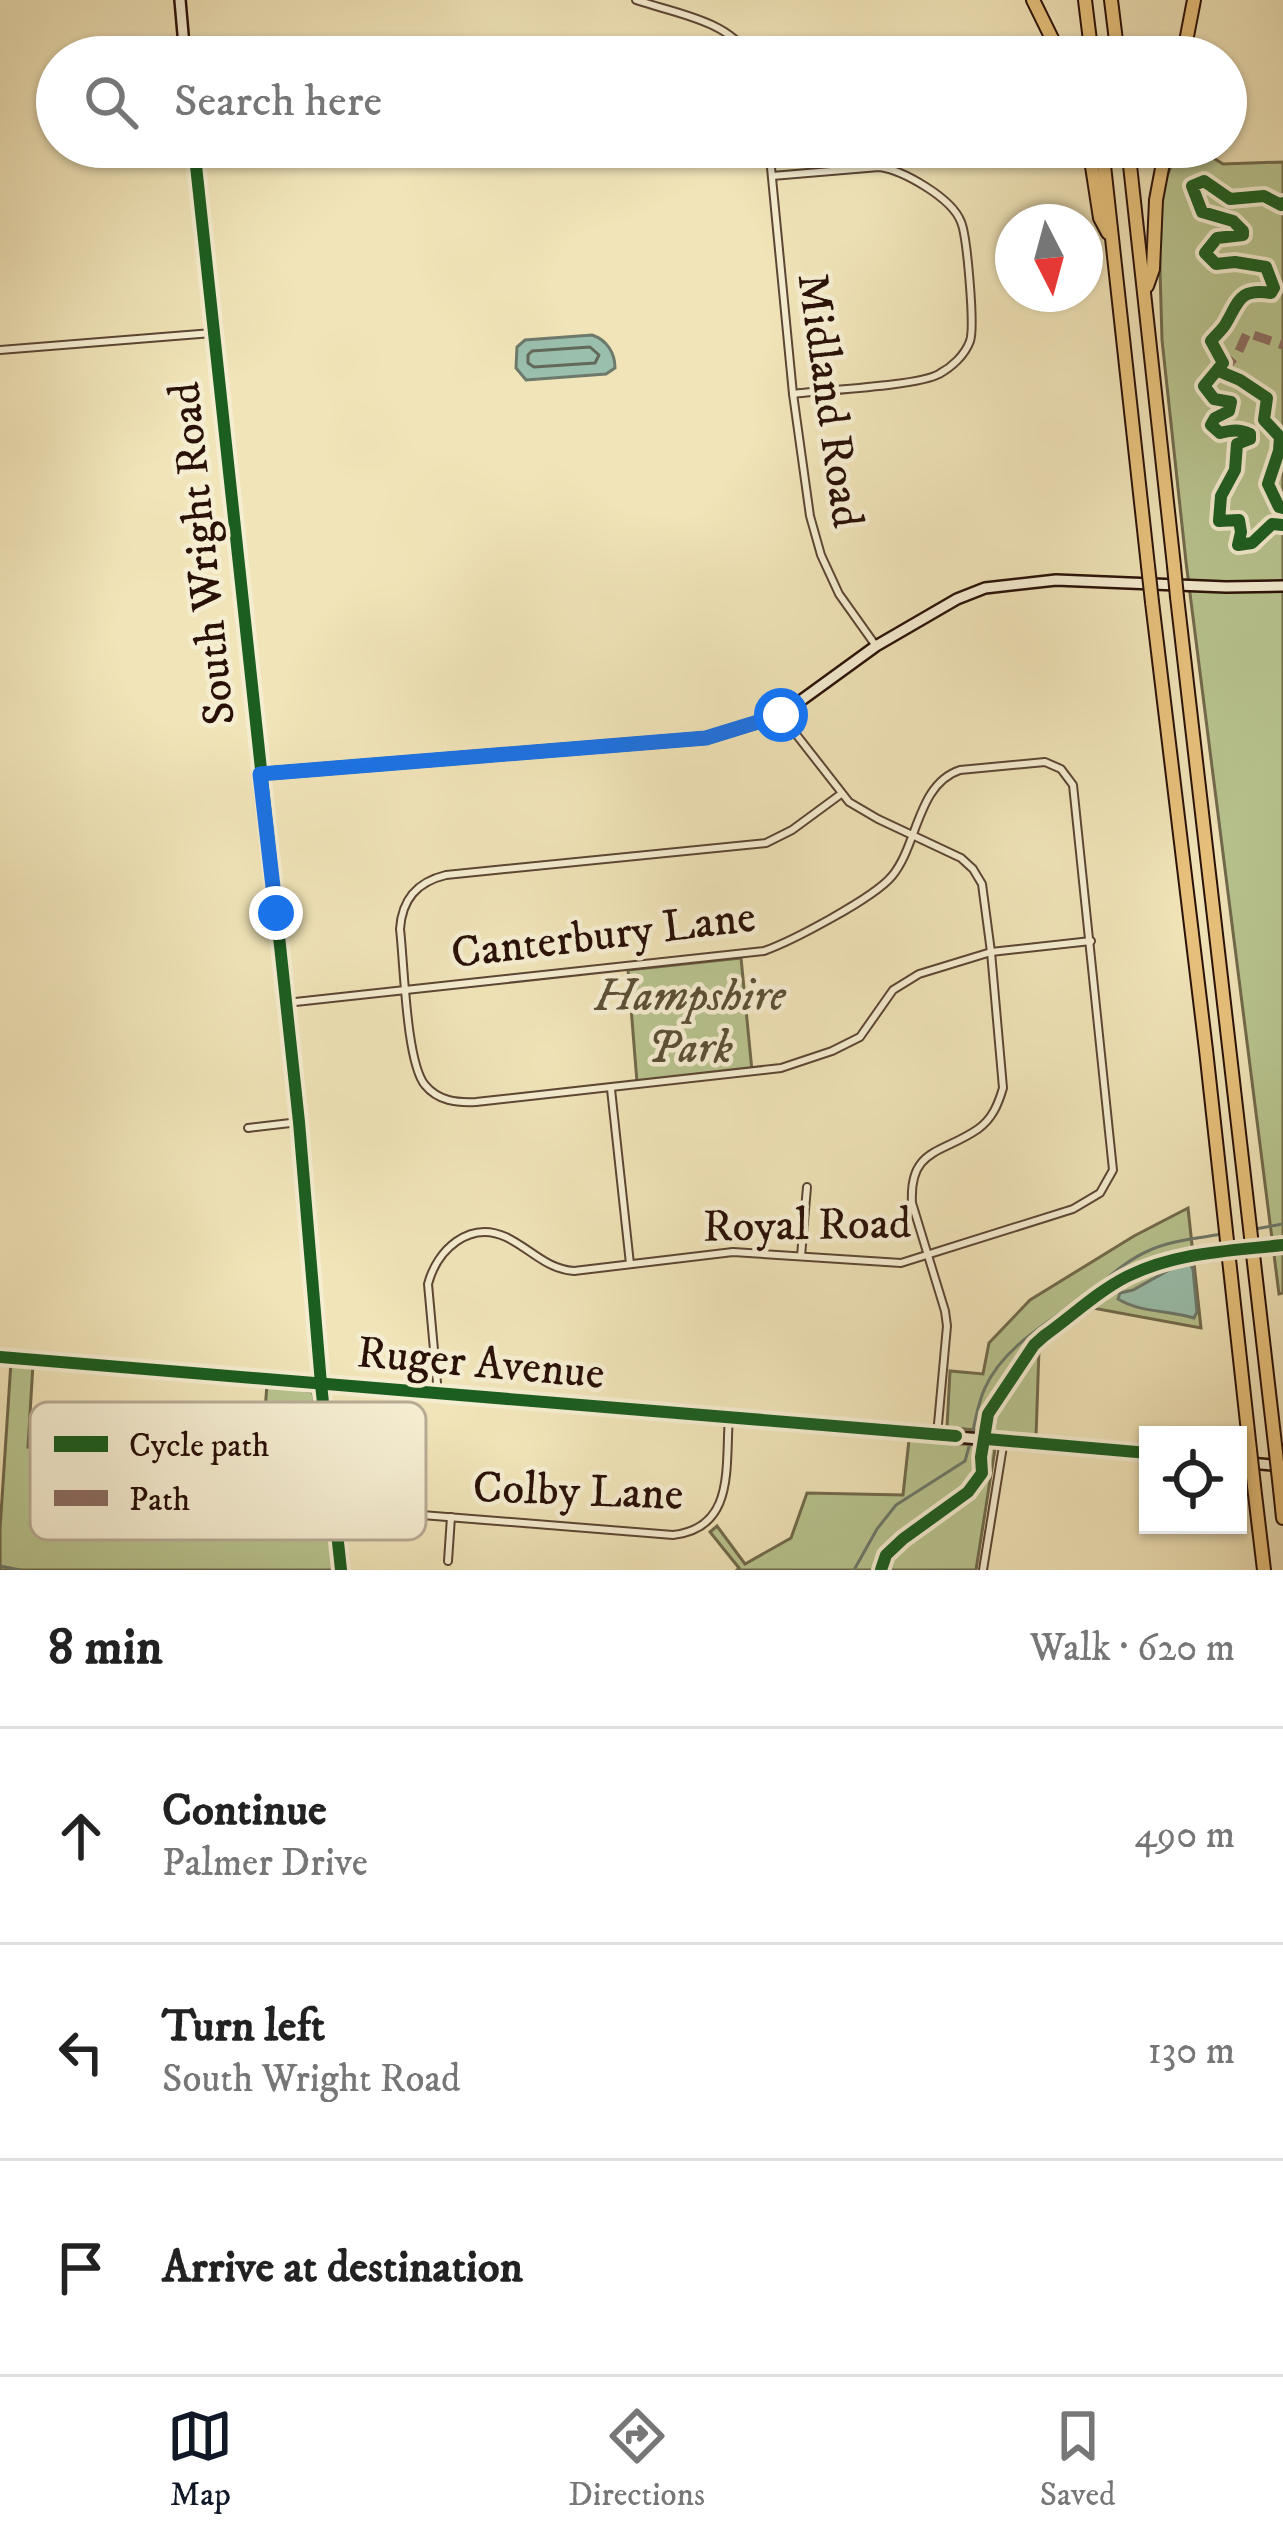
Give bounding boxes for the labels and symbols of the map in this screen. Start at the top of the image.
north arrow [995,204,1103,312]
street label: Midland Road [783,270,875,532]
street label: South Wright Road [157,379,249,728]
route start [754,688,808,742]
route end [249,886,303,940]
street label: Canterbury Lane [448,890,759,982]
park label: Hampshire Park [593,969,787,1077]
street label: Royal Road [702,1196,912,1256]
street label: Ruger Avenue [355,1325,607,1403]
legend [30,1402,426,1540]
text: Cycle path [129,1426,269,1467]
street label: Colby Lane [472,1460,684,1524]
text: Path [129,1480,190,1521]

